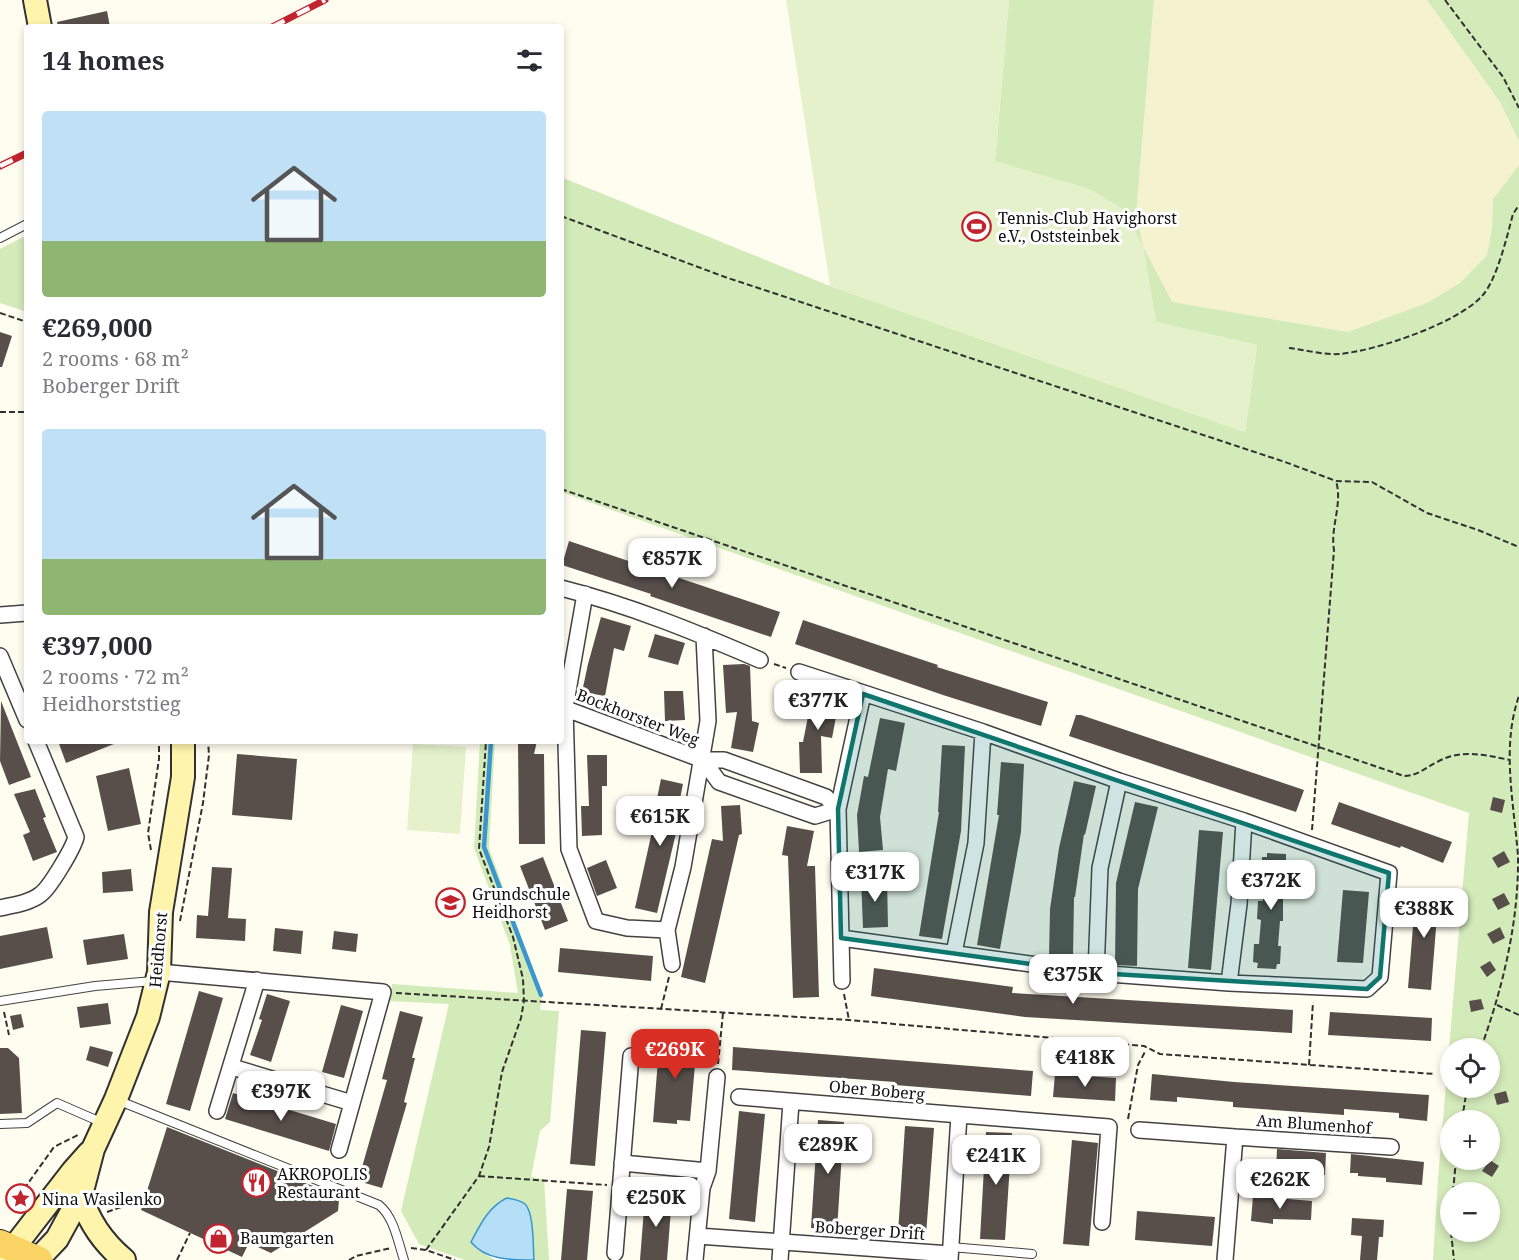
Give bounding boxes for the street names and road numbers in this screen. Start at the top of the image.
street label: Bockhorster Weg [573,683,703,751]
street label: Heidhorst [144,911,172,989]
street label: Ober Boberg [828,1075,926,1105]
street label: Am Blumenhof [1256,1109,1374,1139]
street label: Boberger Drift [814,1215,926,1245]

